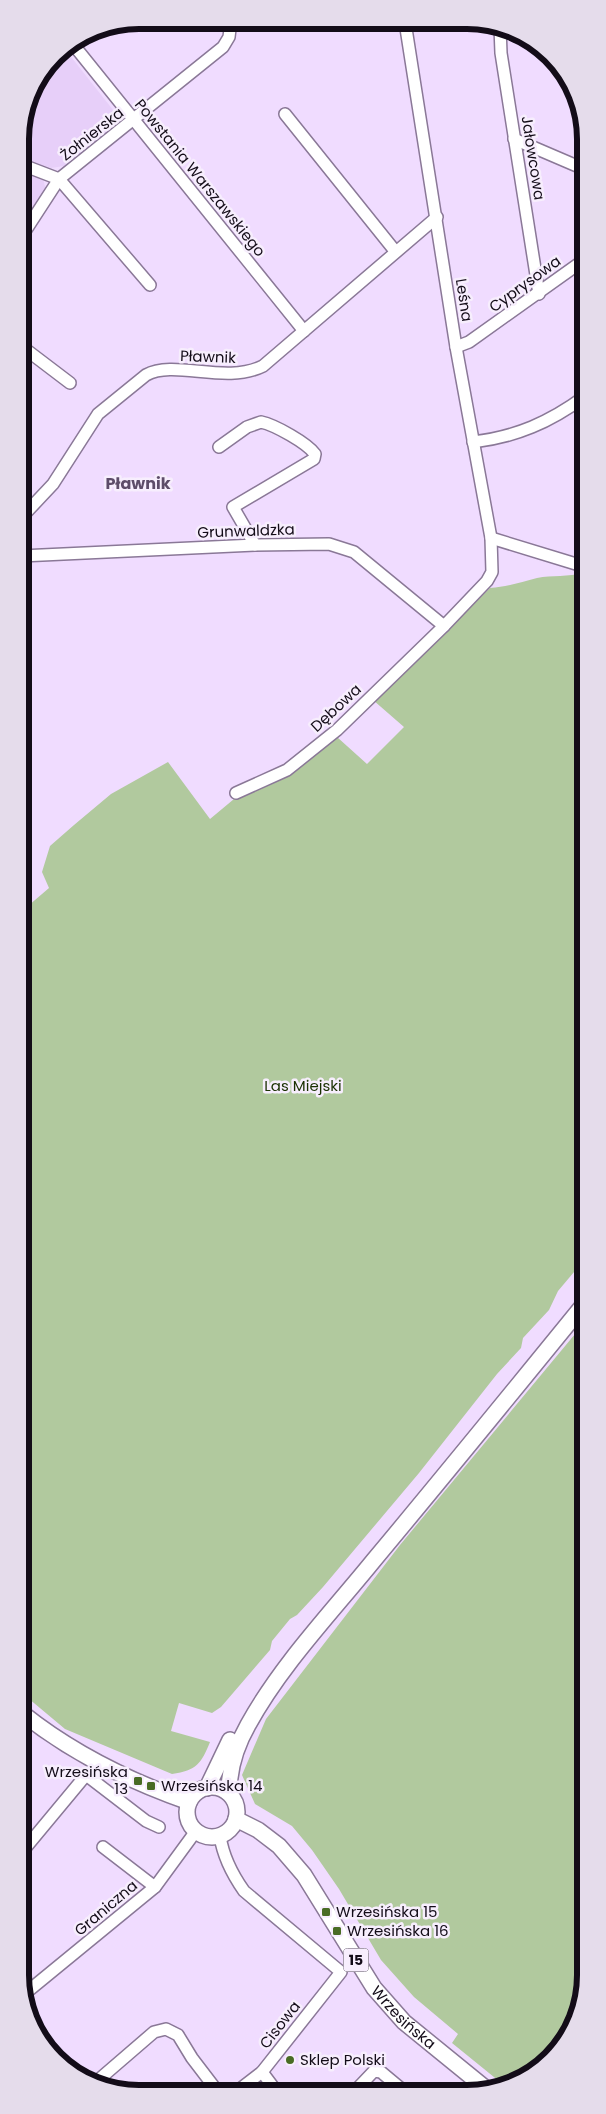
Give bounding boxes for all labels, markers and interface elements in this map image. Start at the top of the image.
street label: Powstania Warszawskiego [130,94,271,261]
street label: Żołnierska [56,102,128,165]
street label: Jałowcowa [516,114,551,201]
street label: Cyprysowa [485,250,565,317]
street label: Leśna [451,277,478,323]
street label: Pławnik [180,345,237,368]
district label: Pławnik [105,472,171,495]
street label: Grunwaldzka [197,518,295,543]
street label: Dębowa [306,679,366,736]
park label: Las Miejski [264,1075,342,1096]
place label: Wrzesińska 13 [45,1761,128,1799]
marker: Wrzesińska 13 [132,1775,144,1787]
place label: Wrzesińska 14 [161,1775,262,1796]
marker: Wrzesińska 14 [145,1780,157,1792]
street label: Graniczna [70,1875,142,1940]
place label: Wrzesińska 15 [336,1901,437,1922]
marker: Wrzesińska 15 [320,1906,332,1918]
place label: Wrzesińska 16 [347,1920,449,1941]
marker: Wrzesińska 16 [331,1925,343,1937]
road number: 15 [344,1948,368,1972]
street label: Wrzesińska [367,1981,440,2054]
street label: Cisowa [254,1997,305,2053]
place label: Sklep Polski [300,2049,385,2070]
marker: Sklep Polski [284,2054,296,2066]

